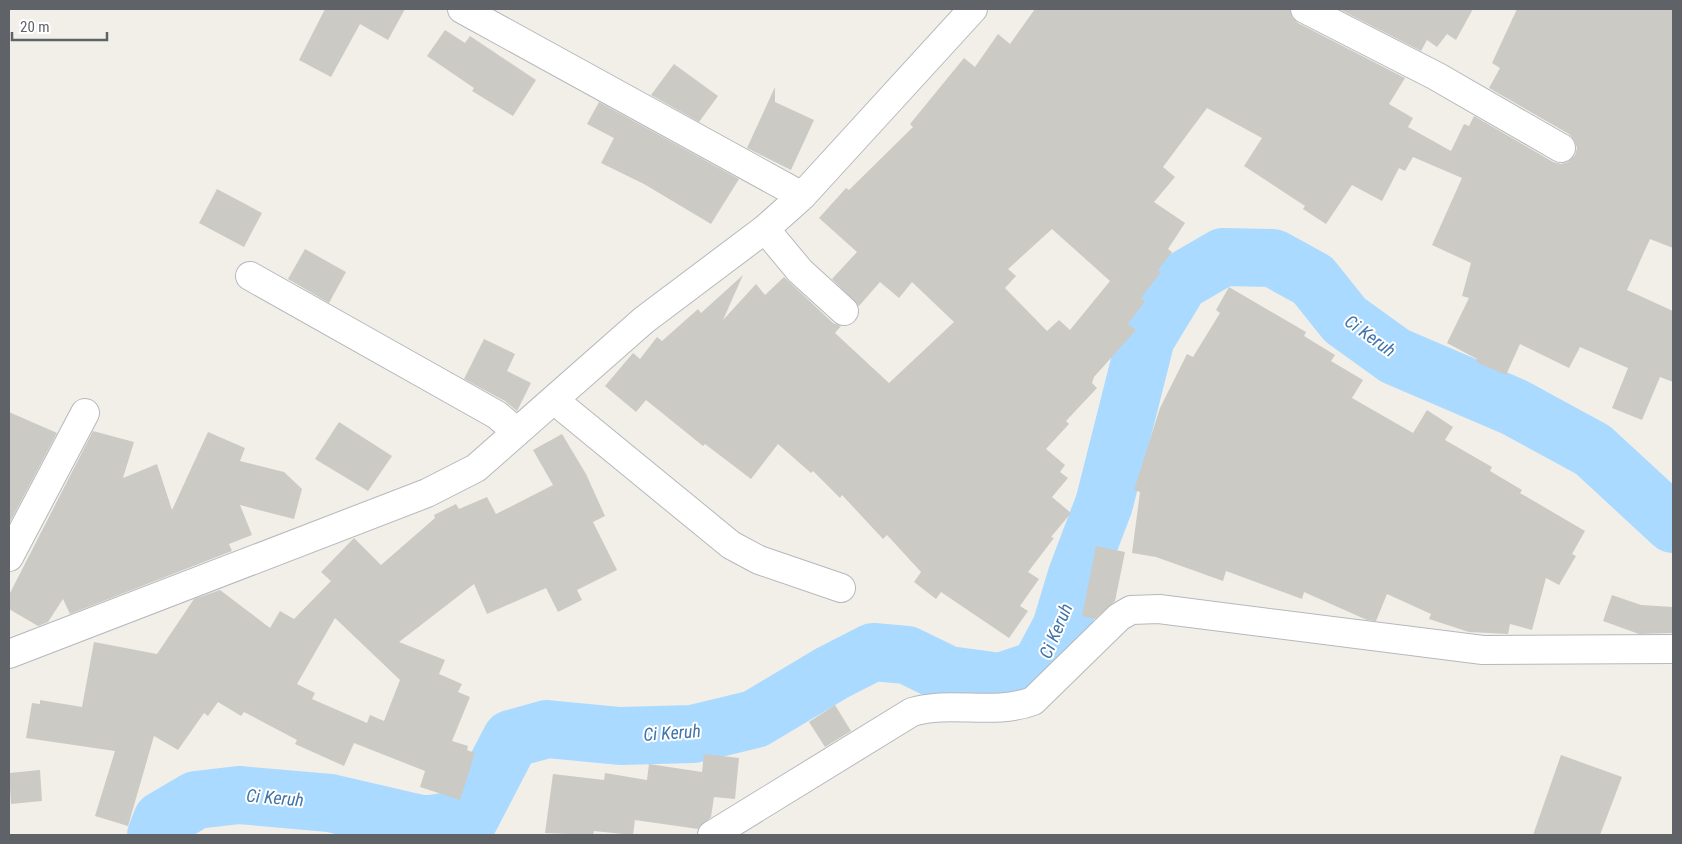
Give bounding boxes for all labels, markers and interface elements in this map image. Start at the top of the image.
scale bar [12,10,108,42]
text: 20 m [20,18,50,36]
water label: Ci Keruh [1341,310,1400,361]
water label: Ci Keruh [1035,600,1076,661]
water label: Ci Keruh [642,720,701,745]
water label: Ci Keruh [245,785,305,810]

